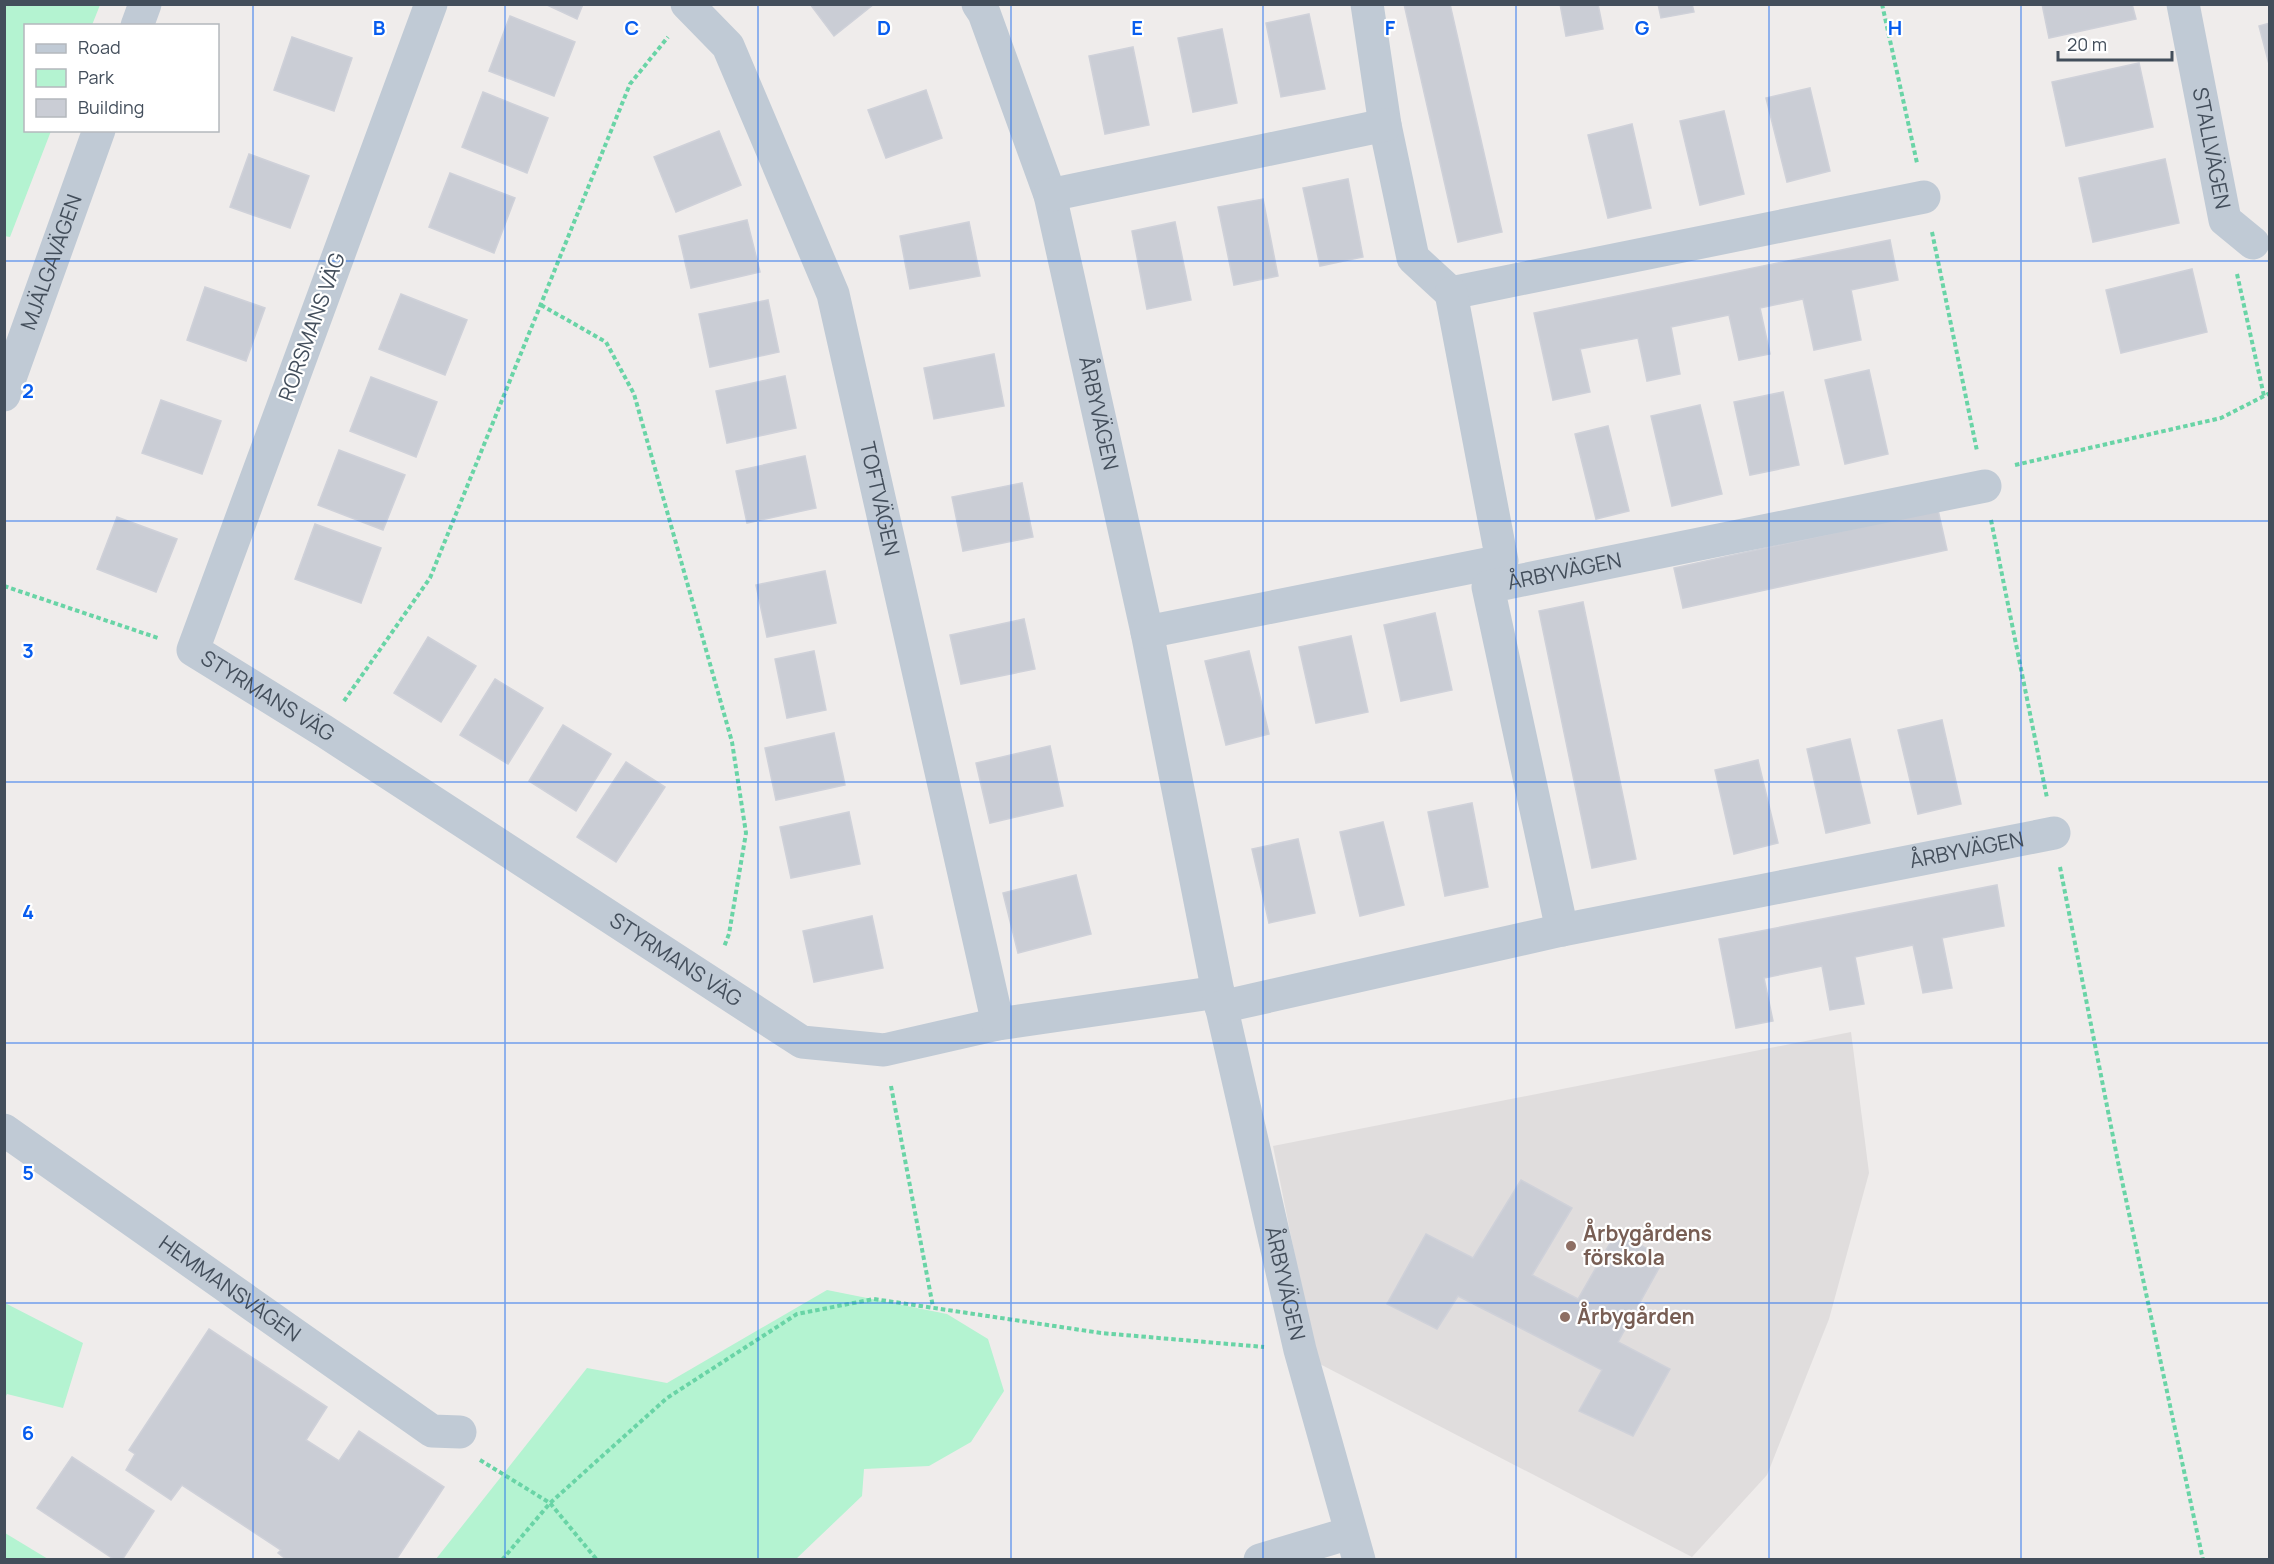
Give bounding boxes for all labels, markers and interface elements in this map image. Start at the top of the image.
text: B [373,14,386,41]
text: C [625,14,639,41]
text: D [877,14,891,41]
text: E [1131,14,1143,41]
text: F [1385,14,1396,41]
text: G [1635,14,1650,41]
text: H [1888,14,1902,41]
legend [24,24,219,132]
scale bar [2058,24,2172,62]
text: 20 m [2067,32,2107,56]
text: Road [78,35,121,59]
text: Park [78,65,115,89]
street label: STALLVÄGEN [2187,85,2238,211]
text: Building [78,95,144,119]
street label: MJÄLGAVÄGEN [13,190,88,334]
street label: RORSMANS VÄG [271,248,351,405]
street label: ÅRBYVÄGEN [1073,354,1126,473]
text: 2 [22,377,34,404]
street label: TOFTVÄGEN [854,439,907,558]
street label: ÅRBYVÄGEN [1505,545,1624,596]
text: 3 [22,637,34,664]
street label: STYRMANS VÄG [196,643,341,747]
street label: ÅRBYVÄGEN [1907,824,2026,874]
text: 4 [22,898,34,925]
street label: STYRMANS VÄG [605,906,748,1012]
text: 5 [22,1159,34,1186]
place label: Årbygårdens förskola [1583,1218,1712,1271]
street label: ÅRBYVÄGEN [1259,1224,1312,1343]
street label: HEMMANSVÄGEN [154,1228,307,1347]
marker: Årbygårdens förskola [1564,1239,1578,1253]
place label: Årbygården [1577,1301,1695,1330]
marker: Årbygården [1558,1310,1572,1324]
text: 6 [22,1419,34,1446]

